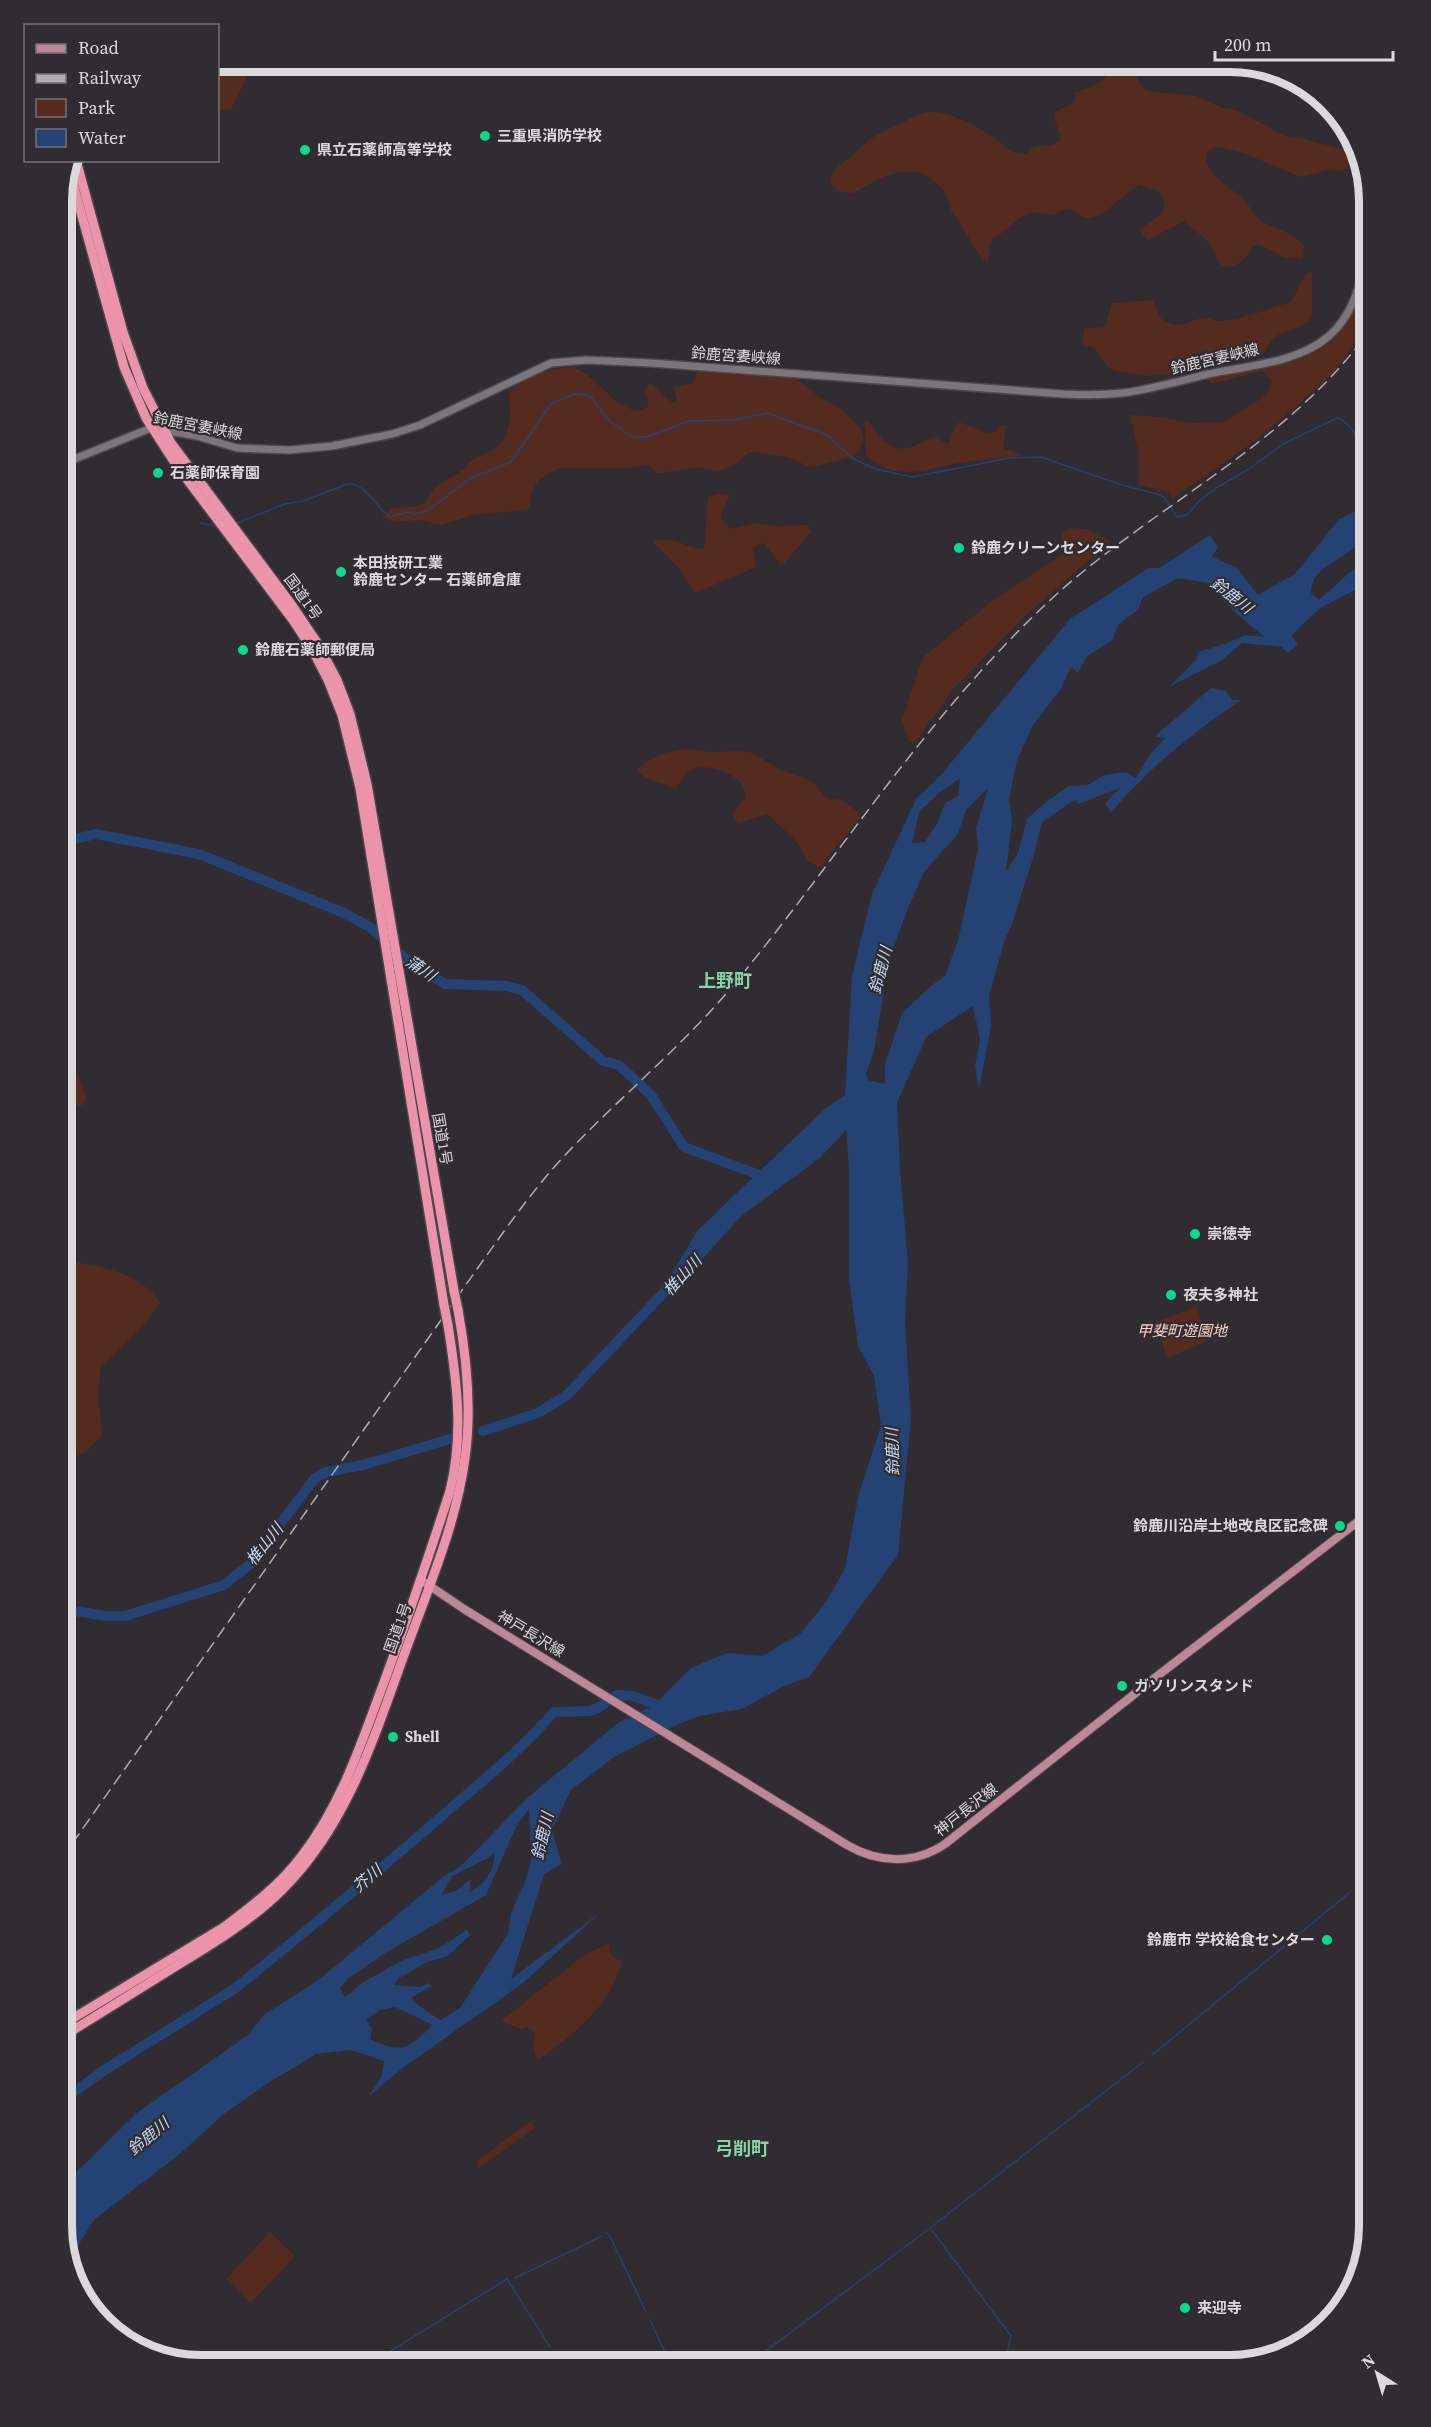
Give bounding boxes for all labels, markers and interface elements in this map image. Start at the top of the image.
legend [24,24,219,162]
scale bar [1215,24,1394,62]
text: 200 m [1224,32,1271,57]
text: Road [78,35,119,60]
text: Railway [78,65,142,90]
text: Park [78,95,115,120]
text: Water [78,125,126,150]
place label: 三重県消防学校 [497,125,602,146]
marker: 三重県消防学校 [478,129,492,143]
place label: 県立石薬師高等学校 [317,139,452,160]
marker: 県立石薬師高等学校 [298,143,312,157]
street label: 鈴鹿宮妻峡線 [1169,338,1261,379]
street label: 鈴鹿宮妻峡線 [690,342,782,369]
street label: 鈴鹿宮妻峡線 [152,407,244,444]
place label: 石薬師保育園 [170,462,260,483]
marker: 石薬師保育園 [151,466,165,480]
place label: 鈴鹿クリーンセンター [971,537,1120,558]
marker: 鈴鹿クリーンセンター [952,541,966,555]
place label: 本田技研工業 鈴鹿センター 石薬師倉庫 [353,552,521,590]
marker: 本田技研工業 鈴鹿センター 石薬師倉庫 [334,565,348,579]
street label: 国道1号 [279,569,327,624]
water label: 鈴鹿川 [1206,572,1259,620]
place label: 鈴鹿石薬師郵便局 [255,639,375,660]
marker: 鈴鹿石薬師郵便局 [236,643,250,657]
water label: 鈴鹿川 [863,942,897,996]
water label: 蒲川 [402,950,442,987]
district label: 上野町 [698,968,752,993]
street label: 国道1号 [428,1111,457,1167]
place label: 崇徳寺 [1207,1223,1252,1244]
marker: 崇徳寺 [1188,1227,1202,1241]
water label: 椎山川 [658,1248,708,1300]
place label: 夜夫多神社 [1183,1284,1258,1305]
marker: 夜夫多神社 [1164,1288,1178,1302]
park label: 甲斐町遊園地 [1137,1320,1229,1341]
water label: 鈴鹿川 [880,1426,904,1476]
place label: 鈴鹿川沿岸土地改良区記念碑 [1133,1515,1328,1536]
water label: 椎山川 [240,1517,289,1570]
marker: 鈴鹿川沿岸土地改良区記念碑 [1333,1519,1347,1533]
street label: 国道1号 [379,1600,416,1656]
street label: 神戸長沢線 [494,1605,569,1662]
place label: ガソリンスタンド [1134,1675,1254,1696]
marker: ガソリンスタンド [1115,1679,1129,1693]
place label: Shell [405,1726,440,1747]
marker: Shell [386,1730,400,1744]
street label: 神戸長沢線 [930,1778,1002,1841]
water label: 鈴鹿川 [526,1808,559,1862]
water label: 芥川 [348,1858,388,1897]
place label: 鈴鹿市 学校給食センター [1147,1929,1315,1950]
marker: 鈴鹿市 学校給食センター [1320,1933,1334,1947]
water label: 鈴鹿川 [123,2111,175,2160]
district label: 弓削町 [715,2136,769,2161]
place label: 来迎寺 [1197,2297,1242,2318]
marker: 来迎寺 [1178,2301,1192,2315]
north arrow [1347,2343,1407,2403]
text: N [1357,2349,1380,2373]

